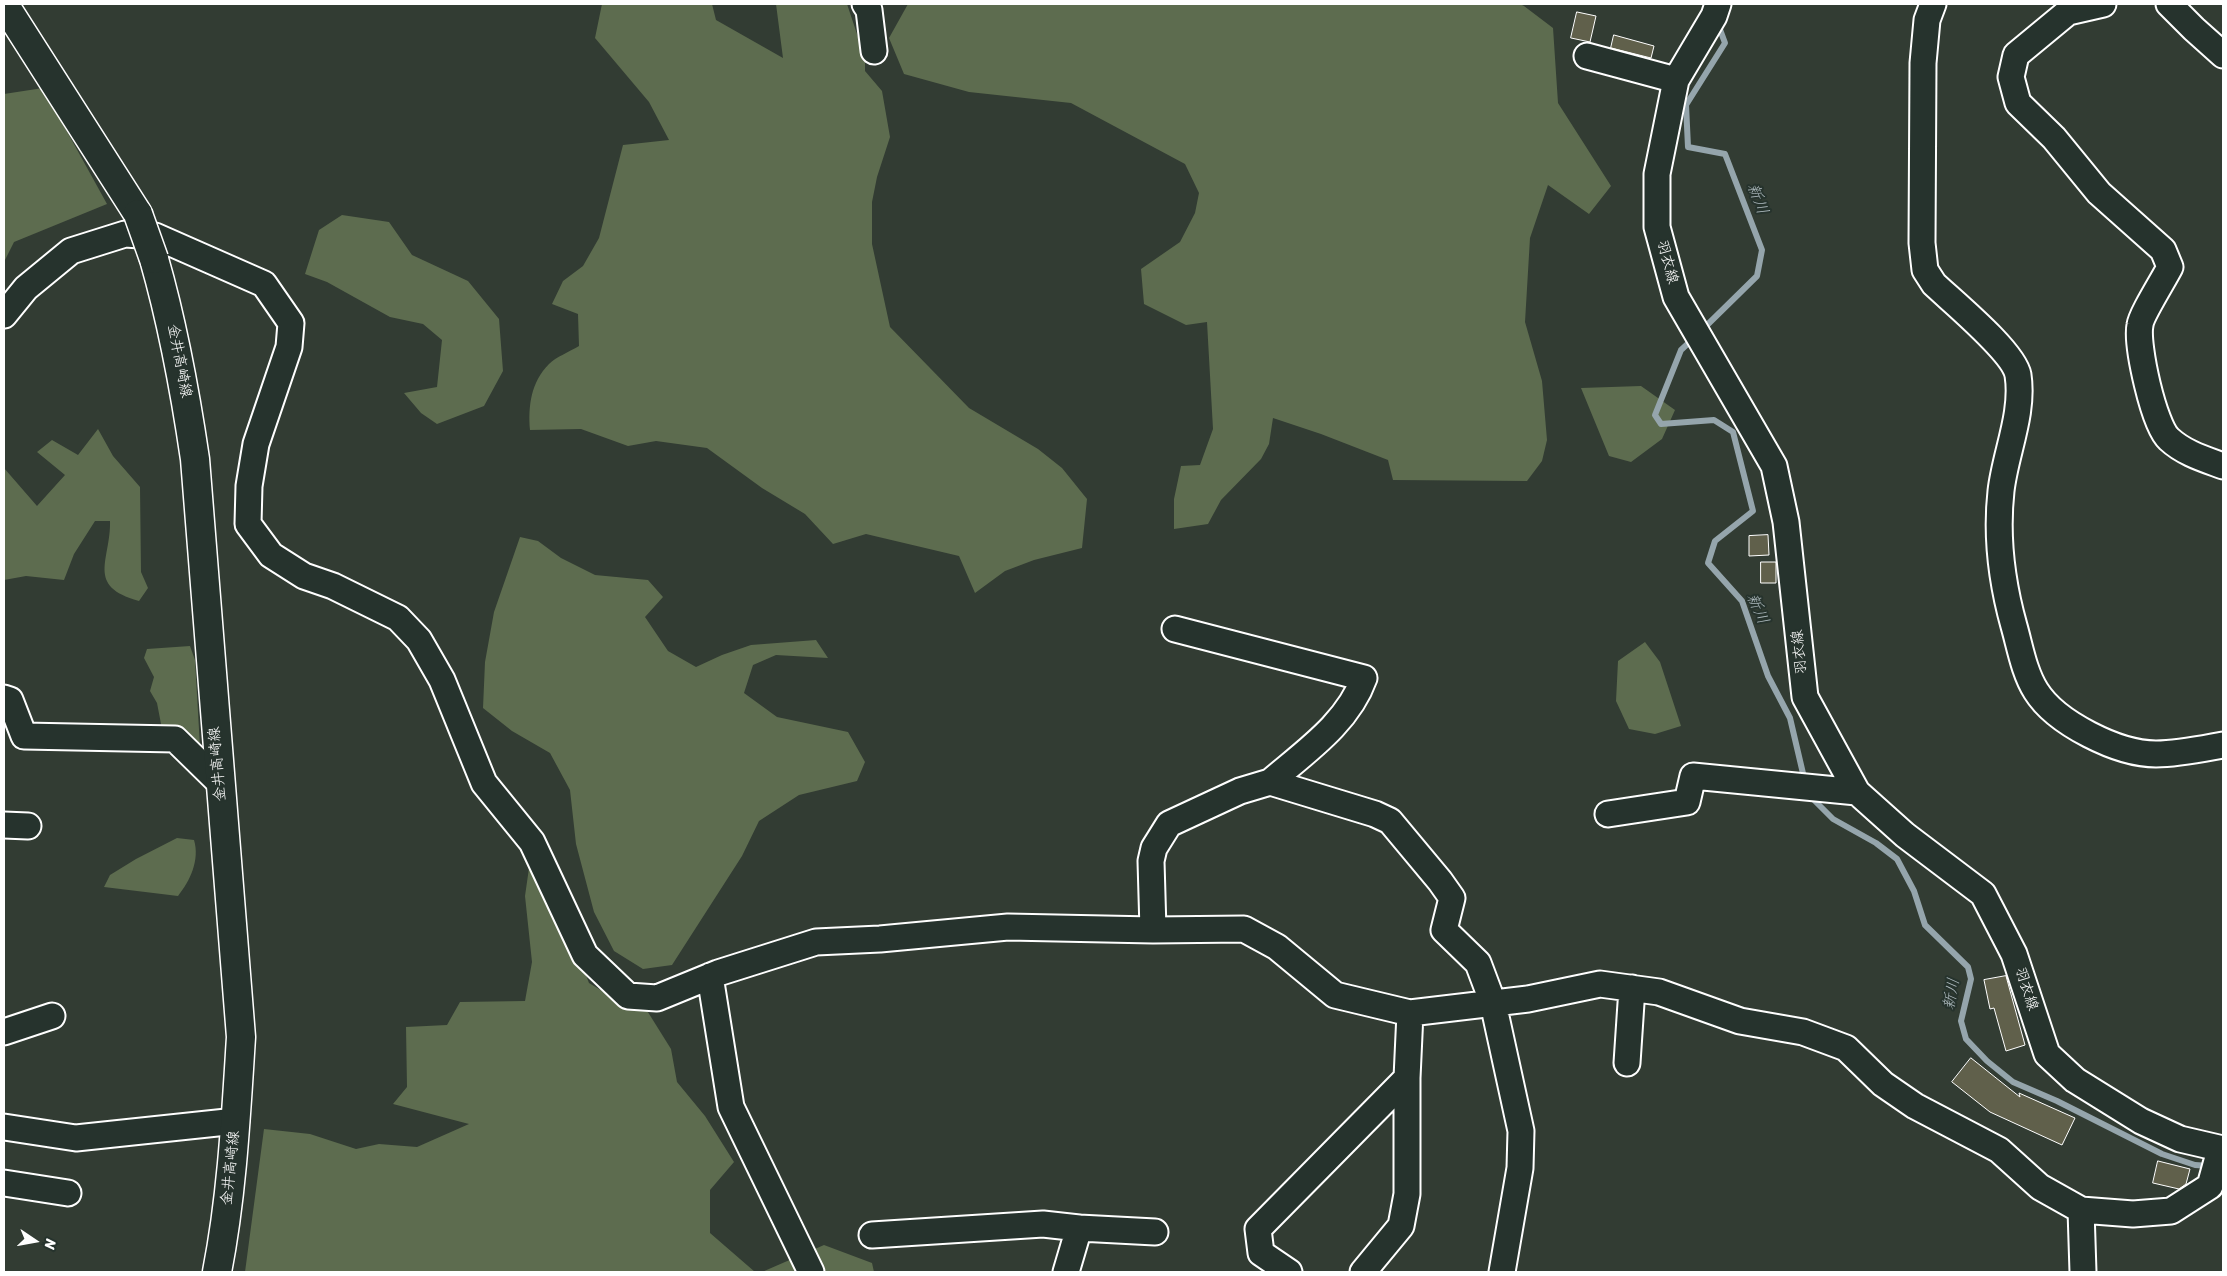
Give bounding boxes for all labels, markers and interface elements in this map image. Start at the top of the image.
water label: 新川 [1742,181,1772,217]
street label: 羽衣線 [1652,238,1682,286]
street label: 金井高崎線 [163,322,195,400]
water label: 新川 [1742,590,1772,628]
street label: 羽衣線 [1789,629,1811,675]
street label: 金井高崎線 [206,726,230,802]
street label: 羽衣線 [2010,965,2042,1013]
water label: 新川 [1940,977,1964,1011]
street label: 金井高崎線 [218,1130,244,1206]
north arrow [10,1216,60,1266]
text: N [37,1237,63,1252]

